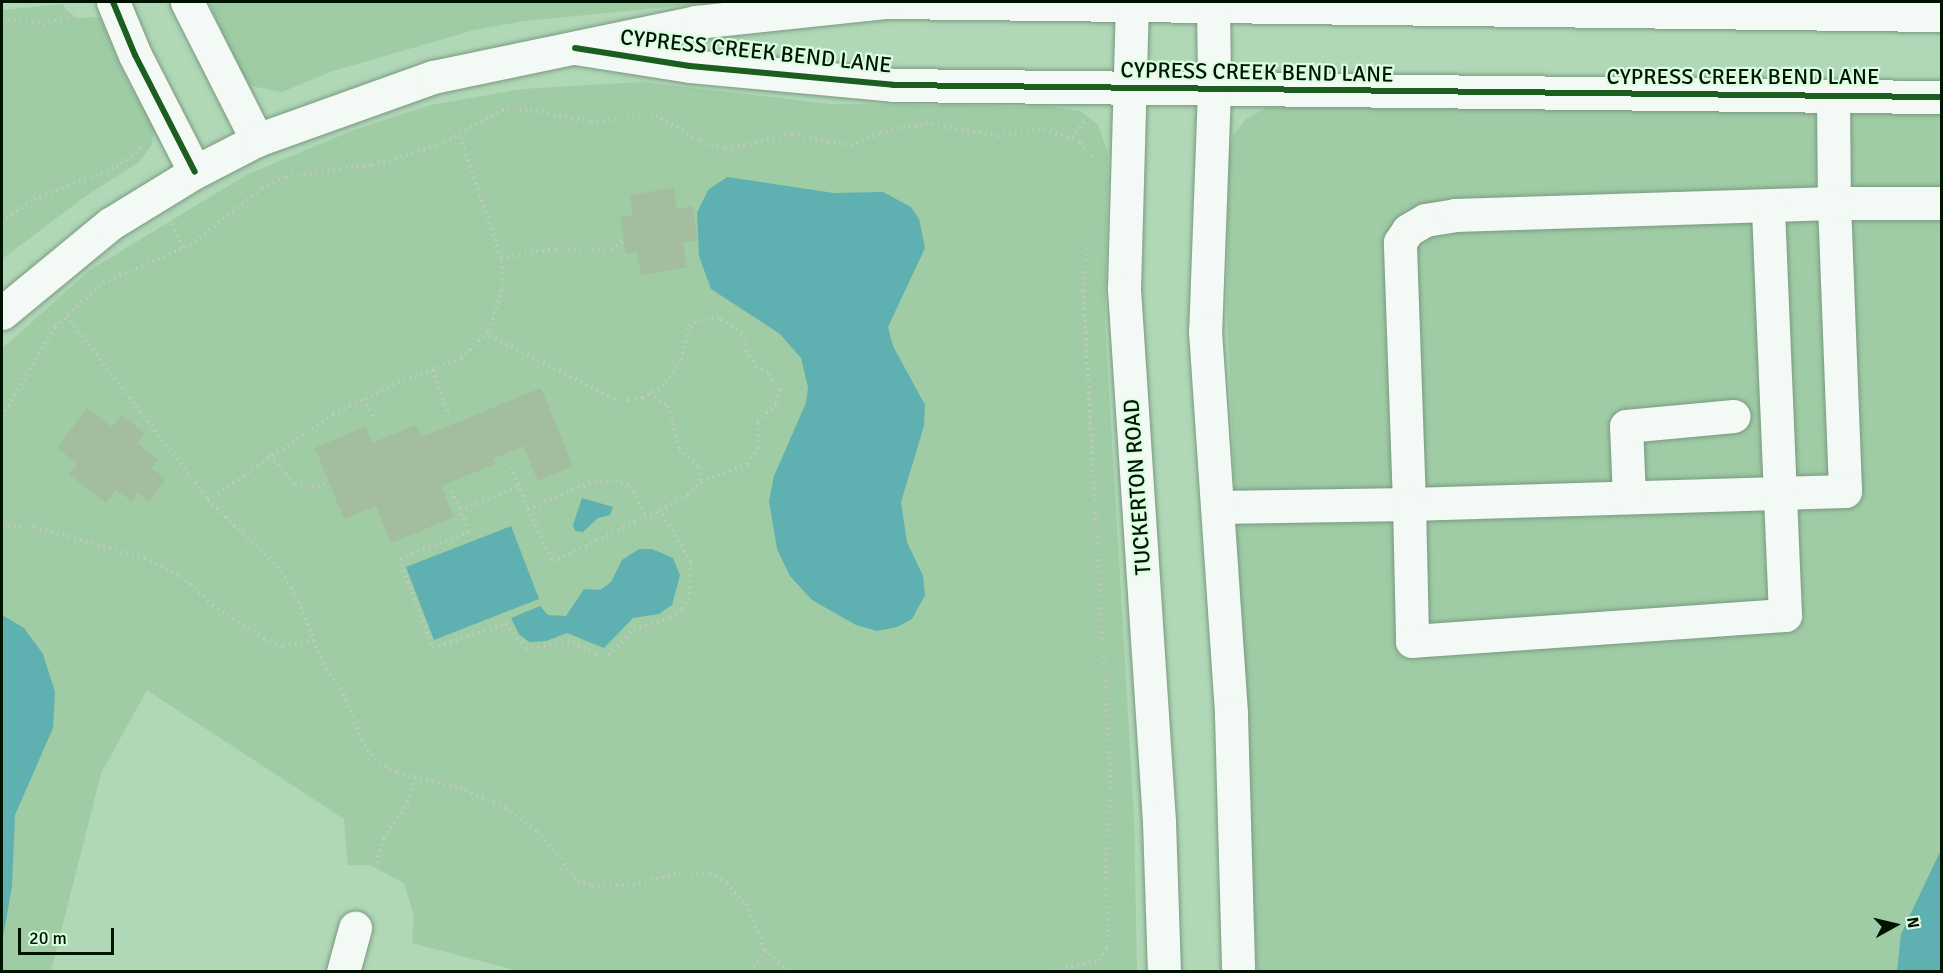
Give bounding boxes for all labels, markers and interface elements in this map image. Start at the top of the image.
street label: CYPRESS CREEK BEND LANE [619,24,893,78]
street label: CYPRESS CREEK BEND LANE [1120,56,1394,88]
street label: CYPRESS CREEK BEND LANE [1606,64,1880,90]
street label: TUCKERTON ROAD [1118,398,1156,576]
north arrow [1865,895,1925,955]
scale bar [21,916,117,954]
text: N [1902,916,1924,929]
text: 20 m [29,927,67,949]

